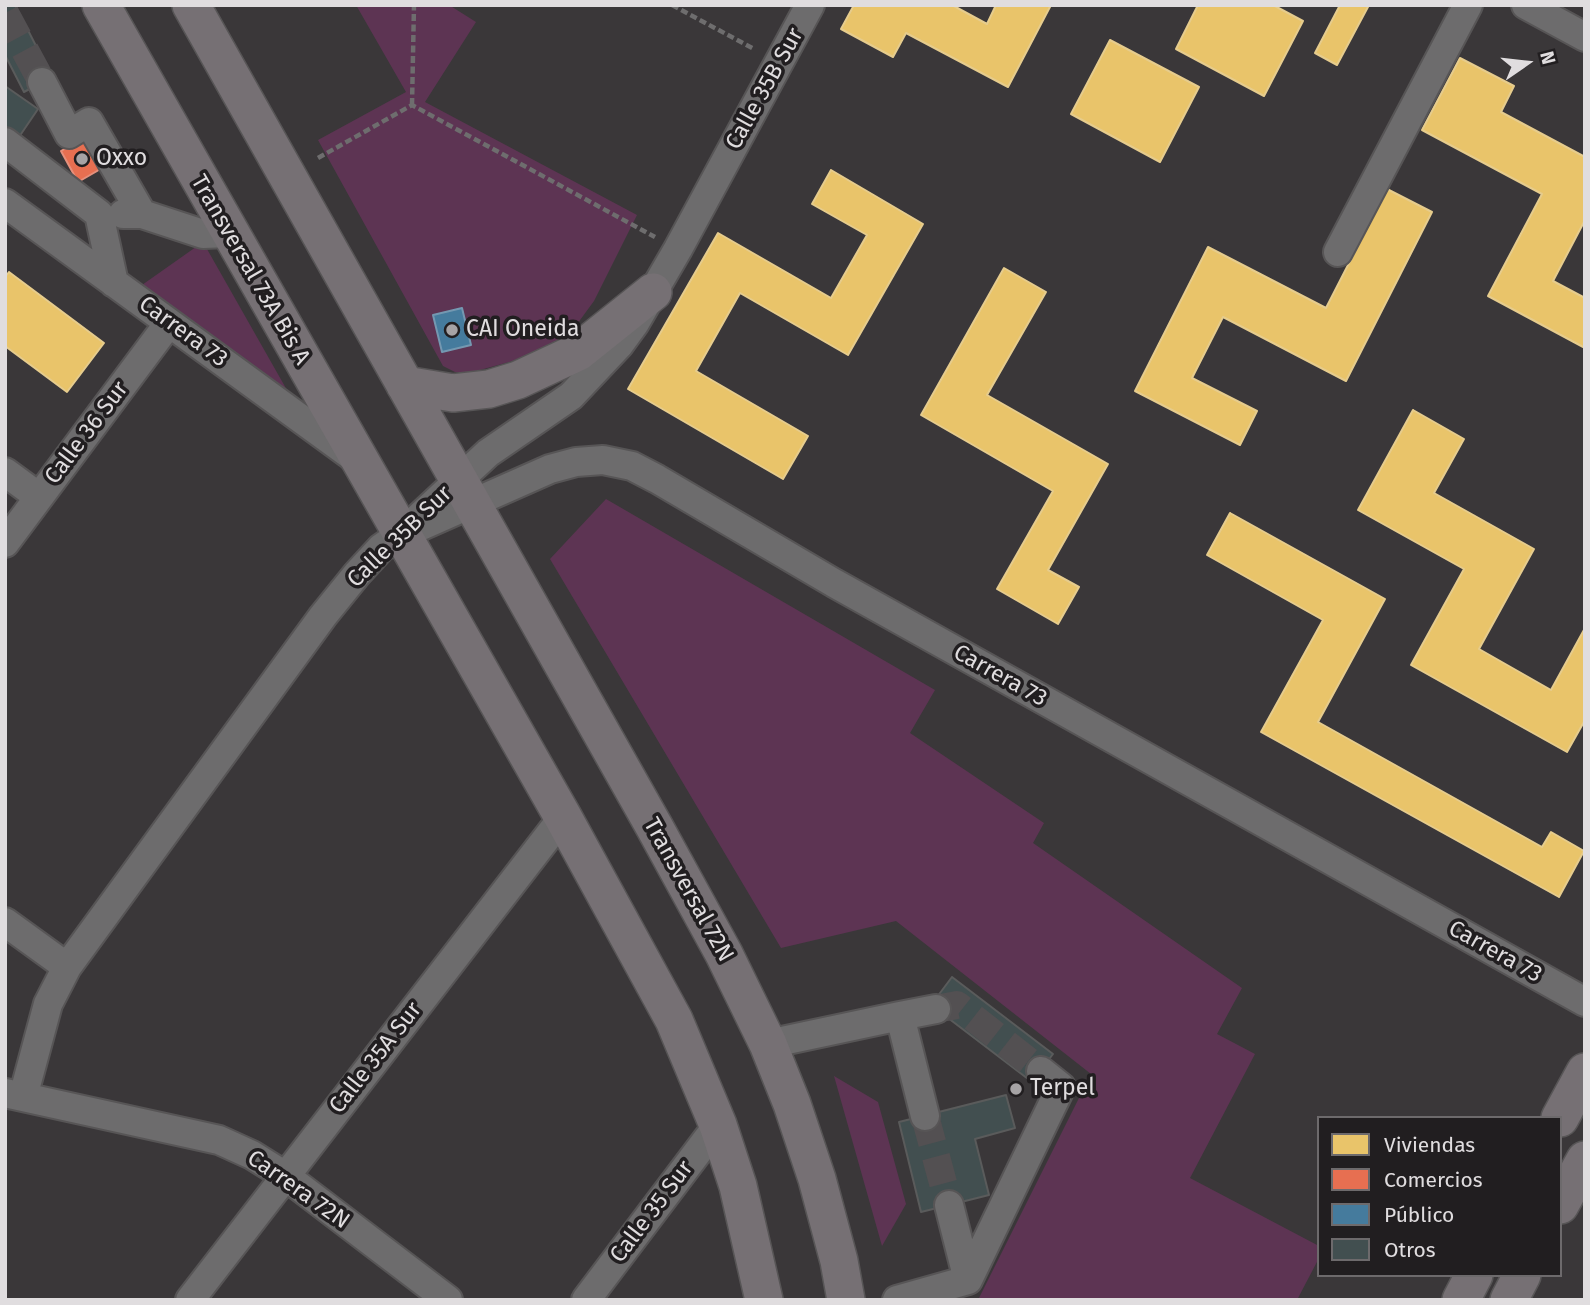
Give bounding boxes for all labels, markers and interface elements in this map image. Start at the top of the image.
street label: Calle 35B Sur [720,23,810,155]
north arrow [1492,28,1562,98]
text: N [1535,49,1561,67]
place label: Oxxo [96,145,147,173]
marker: Oxxo [74,151,90,167]
street label: Transversal 73A Bis A [184,170,316,370]
street label: Carrera 73 [133,291,233,373]
place label: CAI Oneida [466,316,580,344]
marker: CAI Oneida [444,322,460,338]
street label: Calle 36 Sur [39,376,135,490]
street label: Calle 35B Sur [342,480,458,594]
street label: Carrera 73 [948,639,1052,713]
street label: Transversal 72N [637,813,739,967]
street label: Carrera 73 [1443,915,1547,989]
street label: Calle 35A Sur [324,997,428,1119]
place label: Terpel [1030,1075,1095,1103]
marker: Terpel [1008,1081,1024,1097]
legend [1317,1116,1562,1277]
text: Viviendas [1384,1132,1475,1158]
street label: Carrera 72N [242,1145,354,1235]
street label: Calle 35 Sur [605,1155,699,1269]
text: Comercios [1384,1167,1483,1193]
text: Público [1384,1202,1454,1228]
text: Otros [1384,1237,1436,1263]

